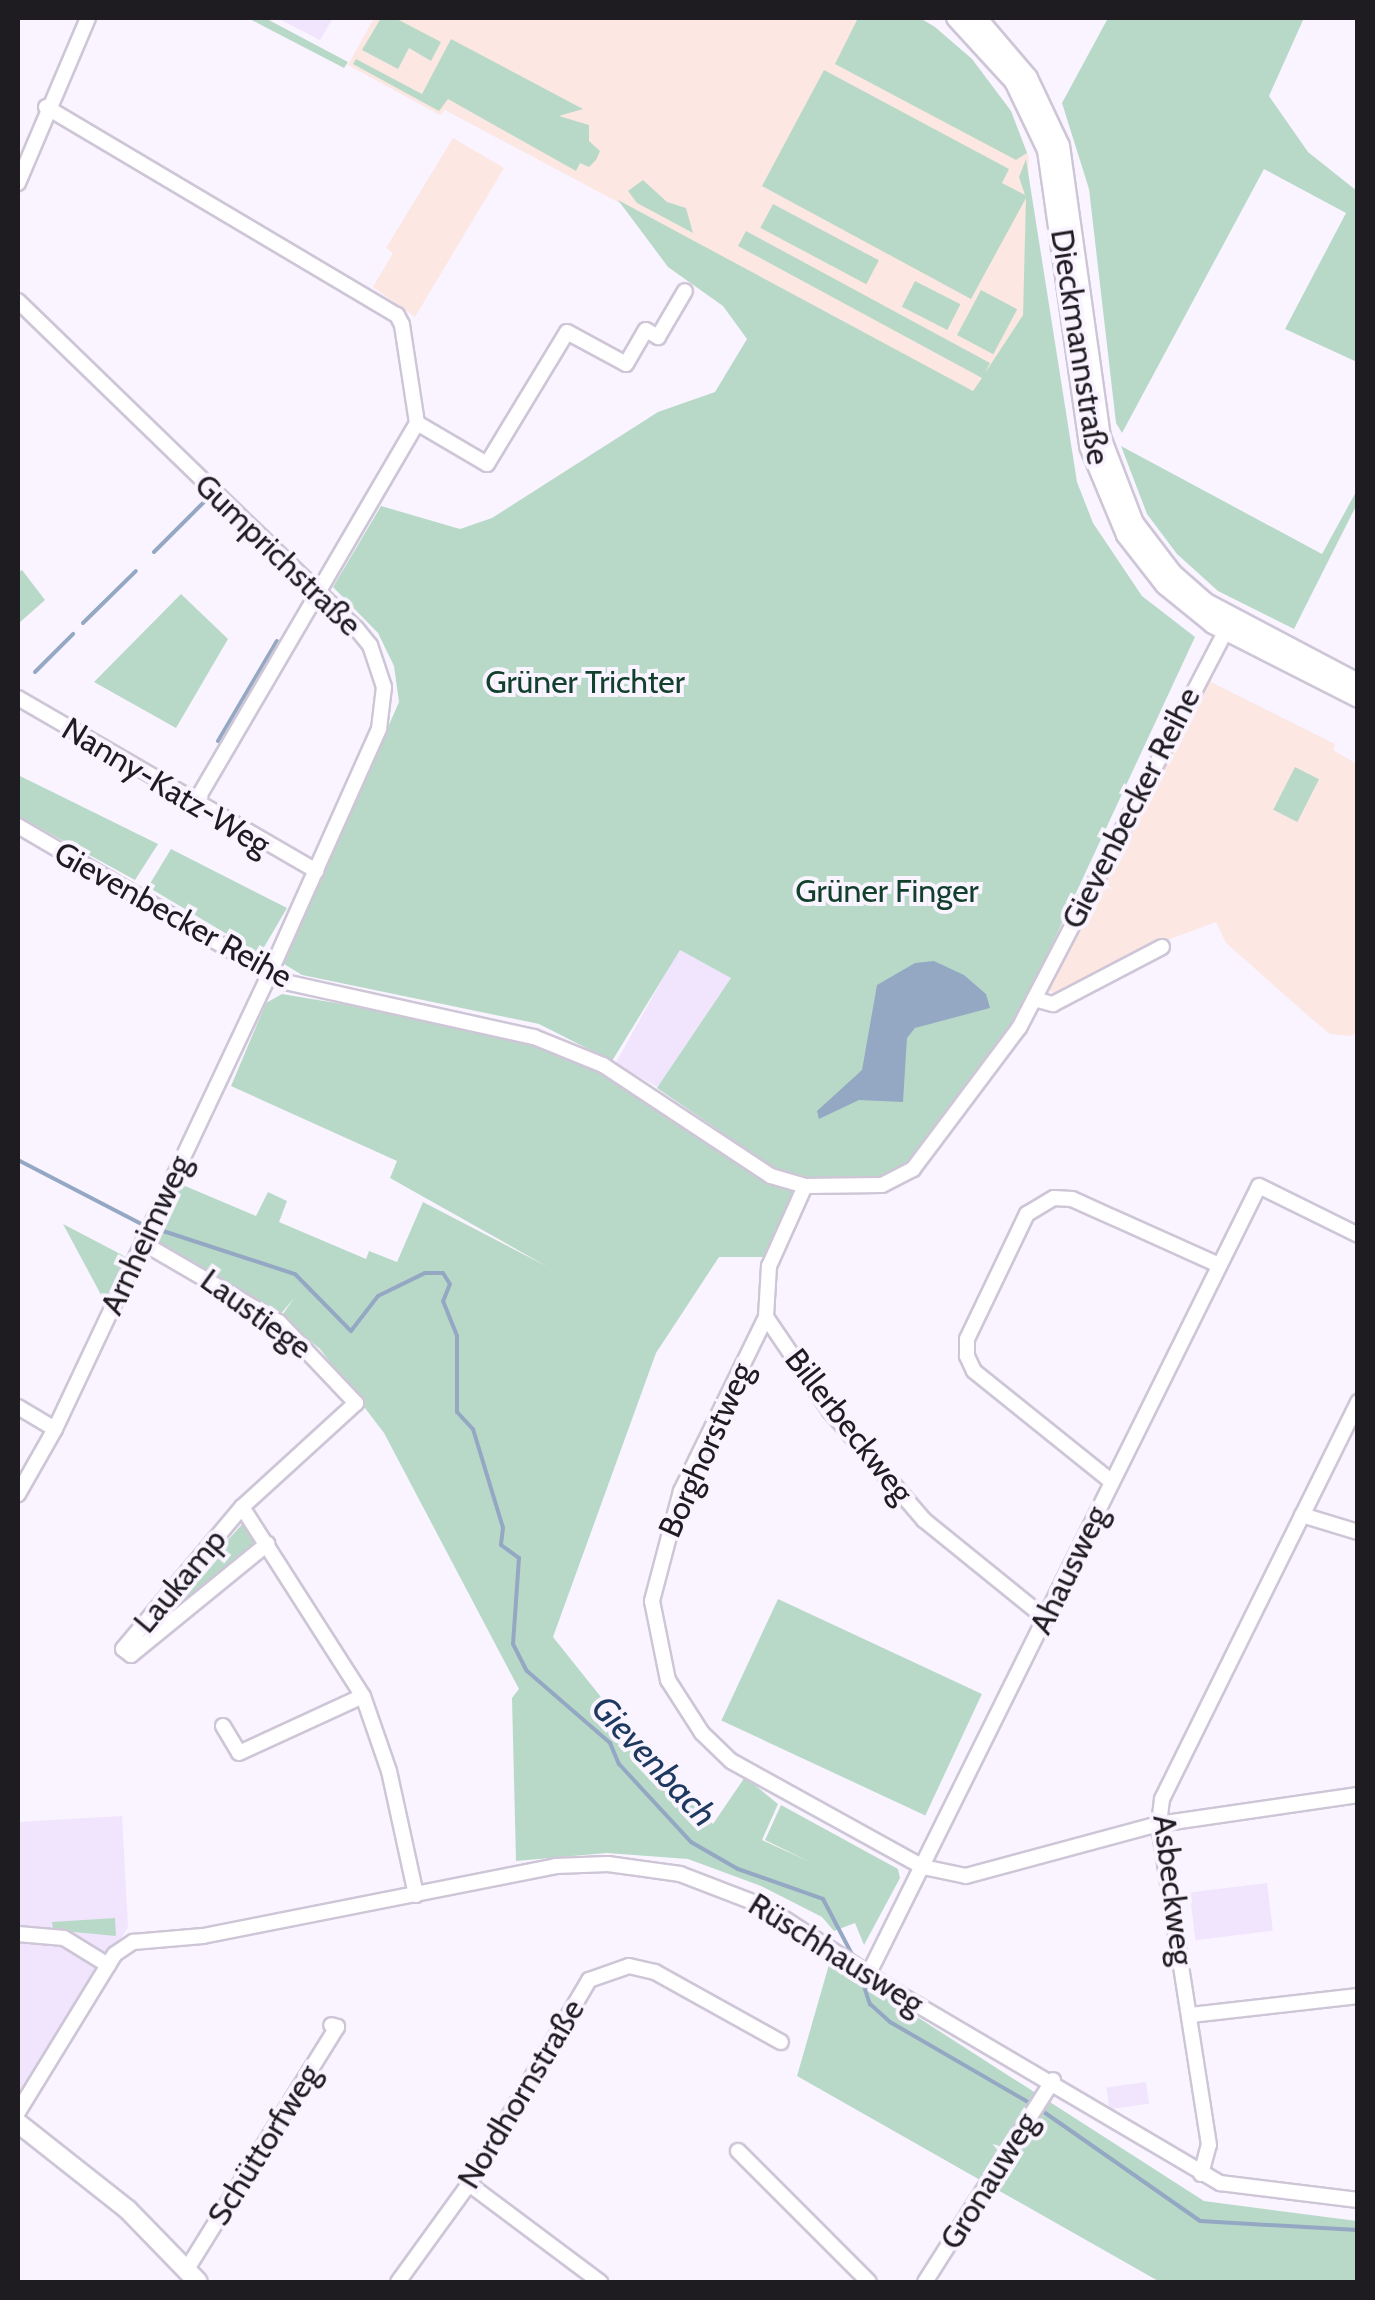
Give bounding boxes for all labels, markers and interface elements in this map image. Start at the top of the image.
street label: Dieckmannstraße [1042,226,1118,468]
street label: Gumprichstraße [187,466,369,644]
park label: Grüner Trichter [485,663,685,701]
street label: Gievenbecker Reihe [1054,681,1208,935]
street label: Nanny-Katz-Weg [55,710,277,864]
street label: Gievenbecker Reihe [48,834,298,996]
park label: Grüner Finger [795,872,979,910]
street label: Arnheimweg [92,1149,200,1321]
street label: Laustiege [193,1261,319,1367]
street label: Billerbeckweg [777,1341,921,1511]
street label: Borghorstweg [650,1357,762,1543]
street label: Ahausweg [1022,1500,1116,1640]
street label: Laukamp [126,1521,234,1641]
water label: Gievenbach [583,1687,725,1835]
street label: Asbeckweg [1145,1813,1201,1967]
street label: Rüschhausweg [741,1885,931,2023]
street label: Nordhornstraße [449,1992,593,2196]
street label: Schüttorfweg [199,2057,329,2233]
street label: Gronauweg [932,2106,1046,2256]

